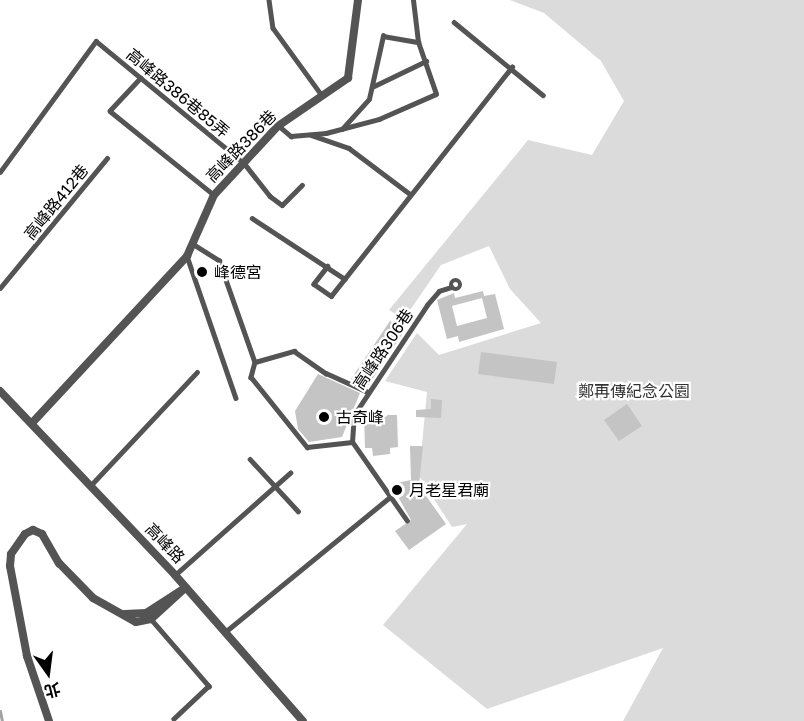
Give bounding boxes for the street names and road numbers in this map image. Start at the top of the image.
street label: 高峰路386巷85弄 [123,45,233,141]
street label: 高峰路386巷 [202,106,280,186]
street label: 高峰路412巷 [20,161,92,243]
street label: 高峰路306巷 [349,305,417,393]
street label: 高峰路 [141,519,189,567]

